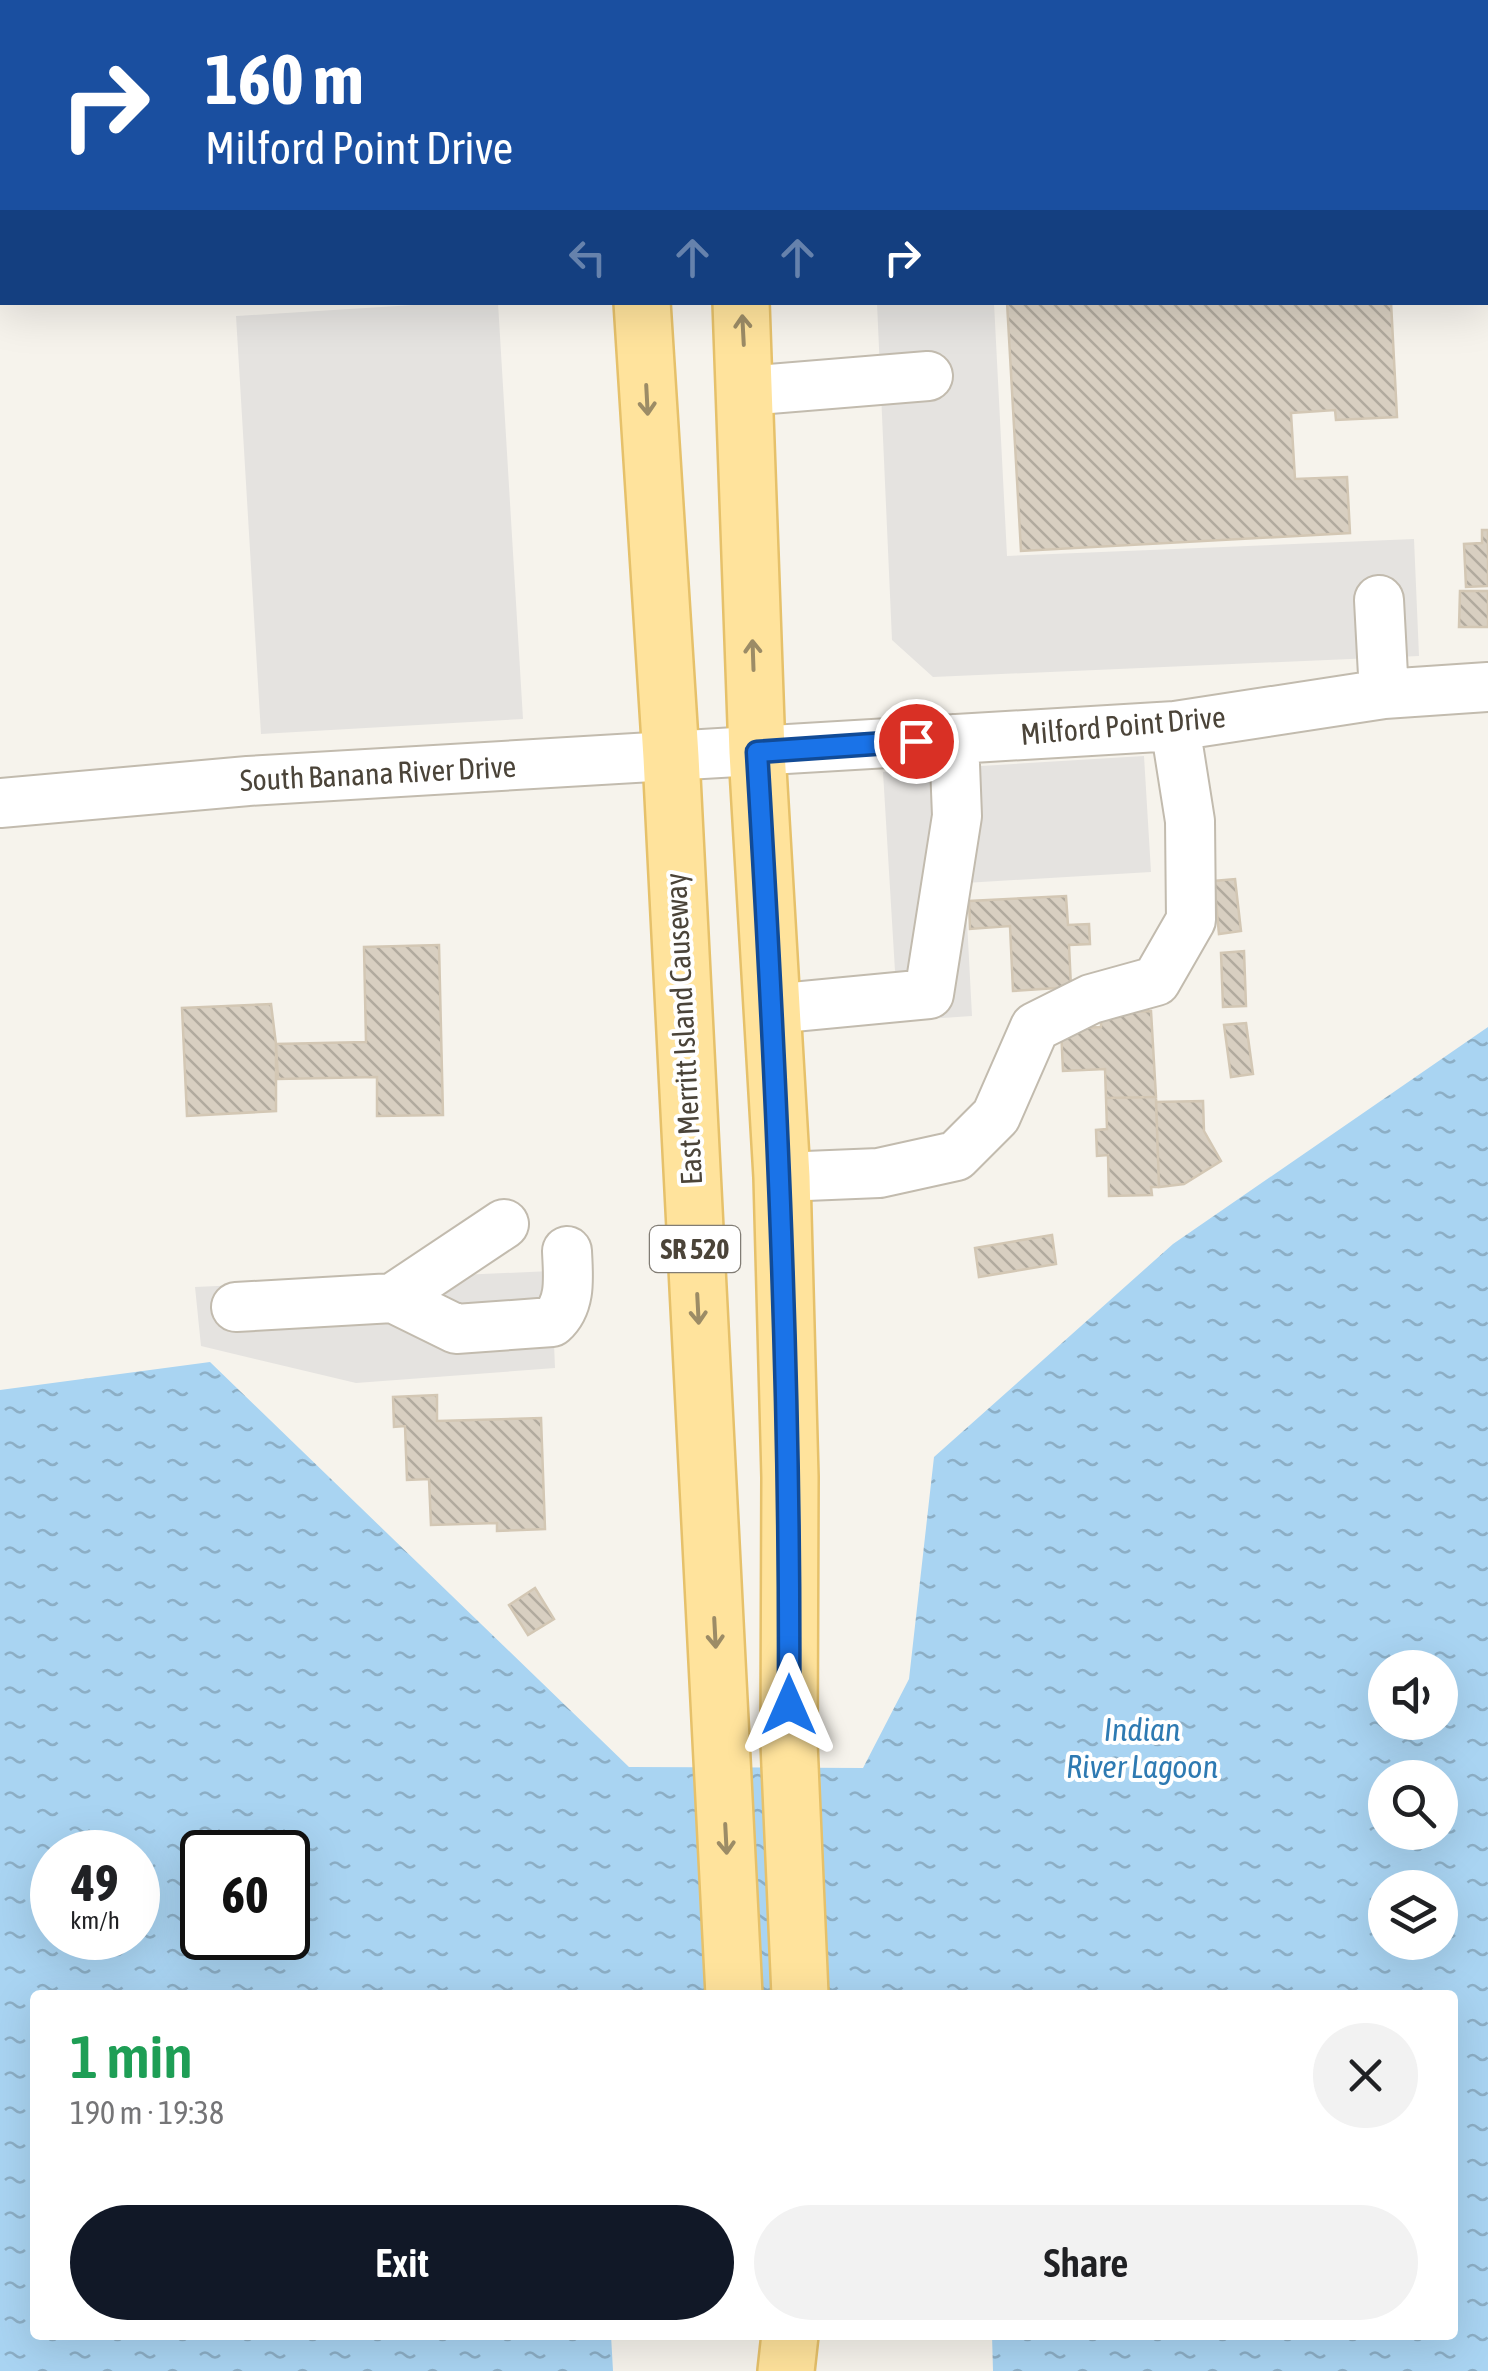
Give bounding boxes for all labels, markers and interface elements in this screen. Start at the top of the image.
text: 160 m [205,39,364,119]
icon: right [40,40,170,170]
text: Milford Point Drive [205,122,513,174]
icon: left [560,230,615,285]
icon: ahead [665,230,720,285]
icon: ahead [770,230,825,285]
icon: right [875,230,930,285]
one-way arrow [733,314,752,347]
one-way arrow [638,383,657,415]
one-way arrow [744,639,763,671]
pin [874,699,959,784]
street label: Milford Point Drive [1019,699,1227,751]
icon: arrive [889,714,944,769]
street label: South Banana River Drive [239,749,517,797]
street label: East Merritt Island Causeway [658,872,708,1186]
road number: SR 520 [650,1226,740,1272]
one-way arrow [689,1292,708,1324]
one-way arrow [706,1617,725,1649]
map controls [1368,1650,1458,1960]
button: sound [1368,1650,1458,1740]
position arrow [737,1653,841,1757]
water label: Indian River Lagoon [1066,1711,1218,1785]
button: search [1368,1760,1458,1850]
one-way arrow [717,1822,736,1855]
speed limit sign: 60 [180,1830,310,1960]
text: 49 [71,1854,118,1912]
button: layers [1368,1870,1458,1960]
text: km/h [70,1906,120,1934]
text: 1 min [70,2022,193,2091]
button: close [1313,2023,1418,2128]
text: 190 m · 19:38 [70,2094,224,2131]
button: Exit [70,2205,734,2320]
button: Share [754,2205,1418,2320]

